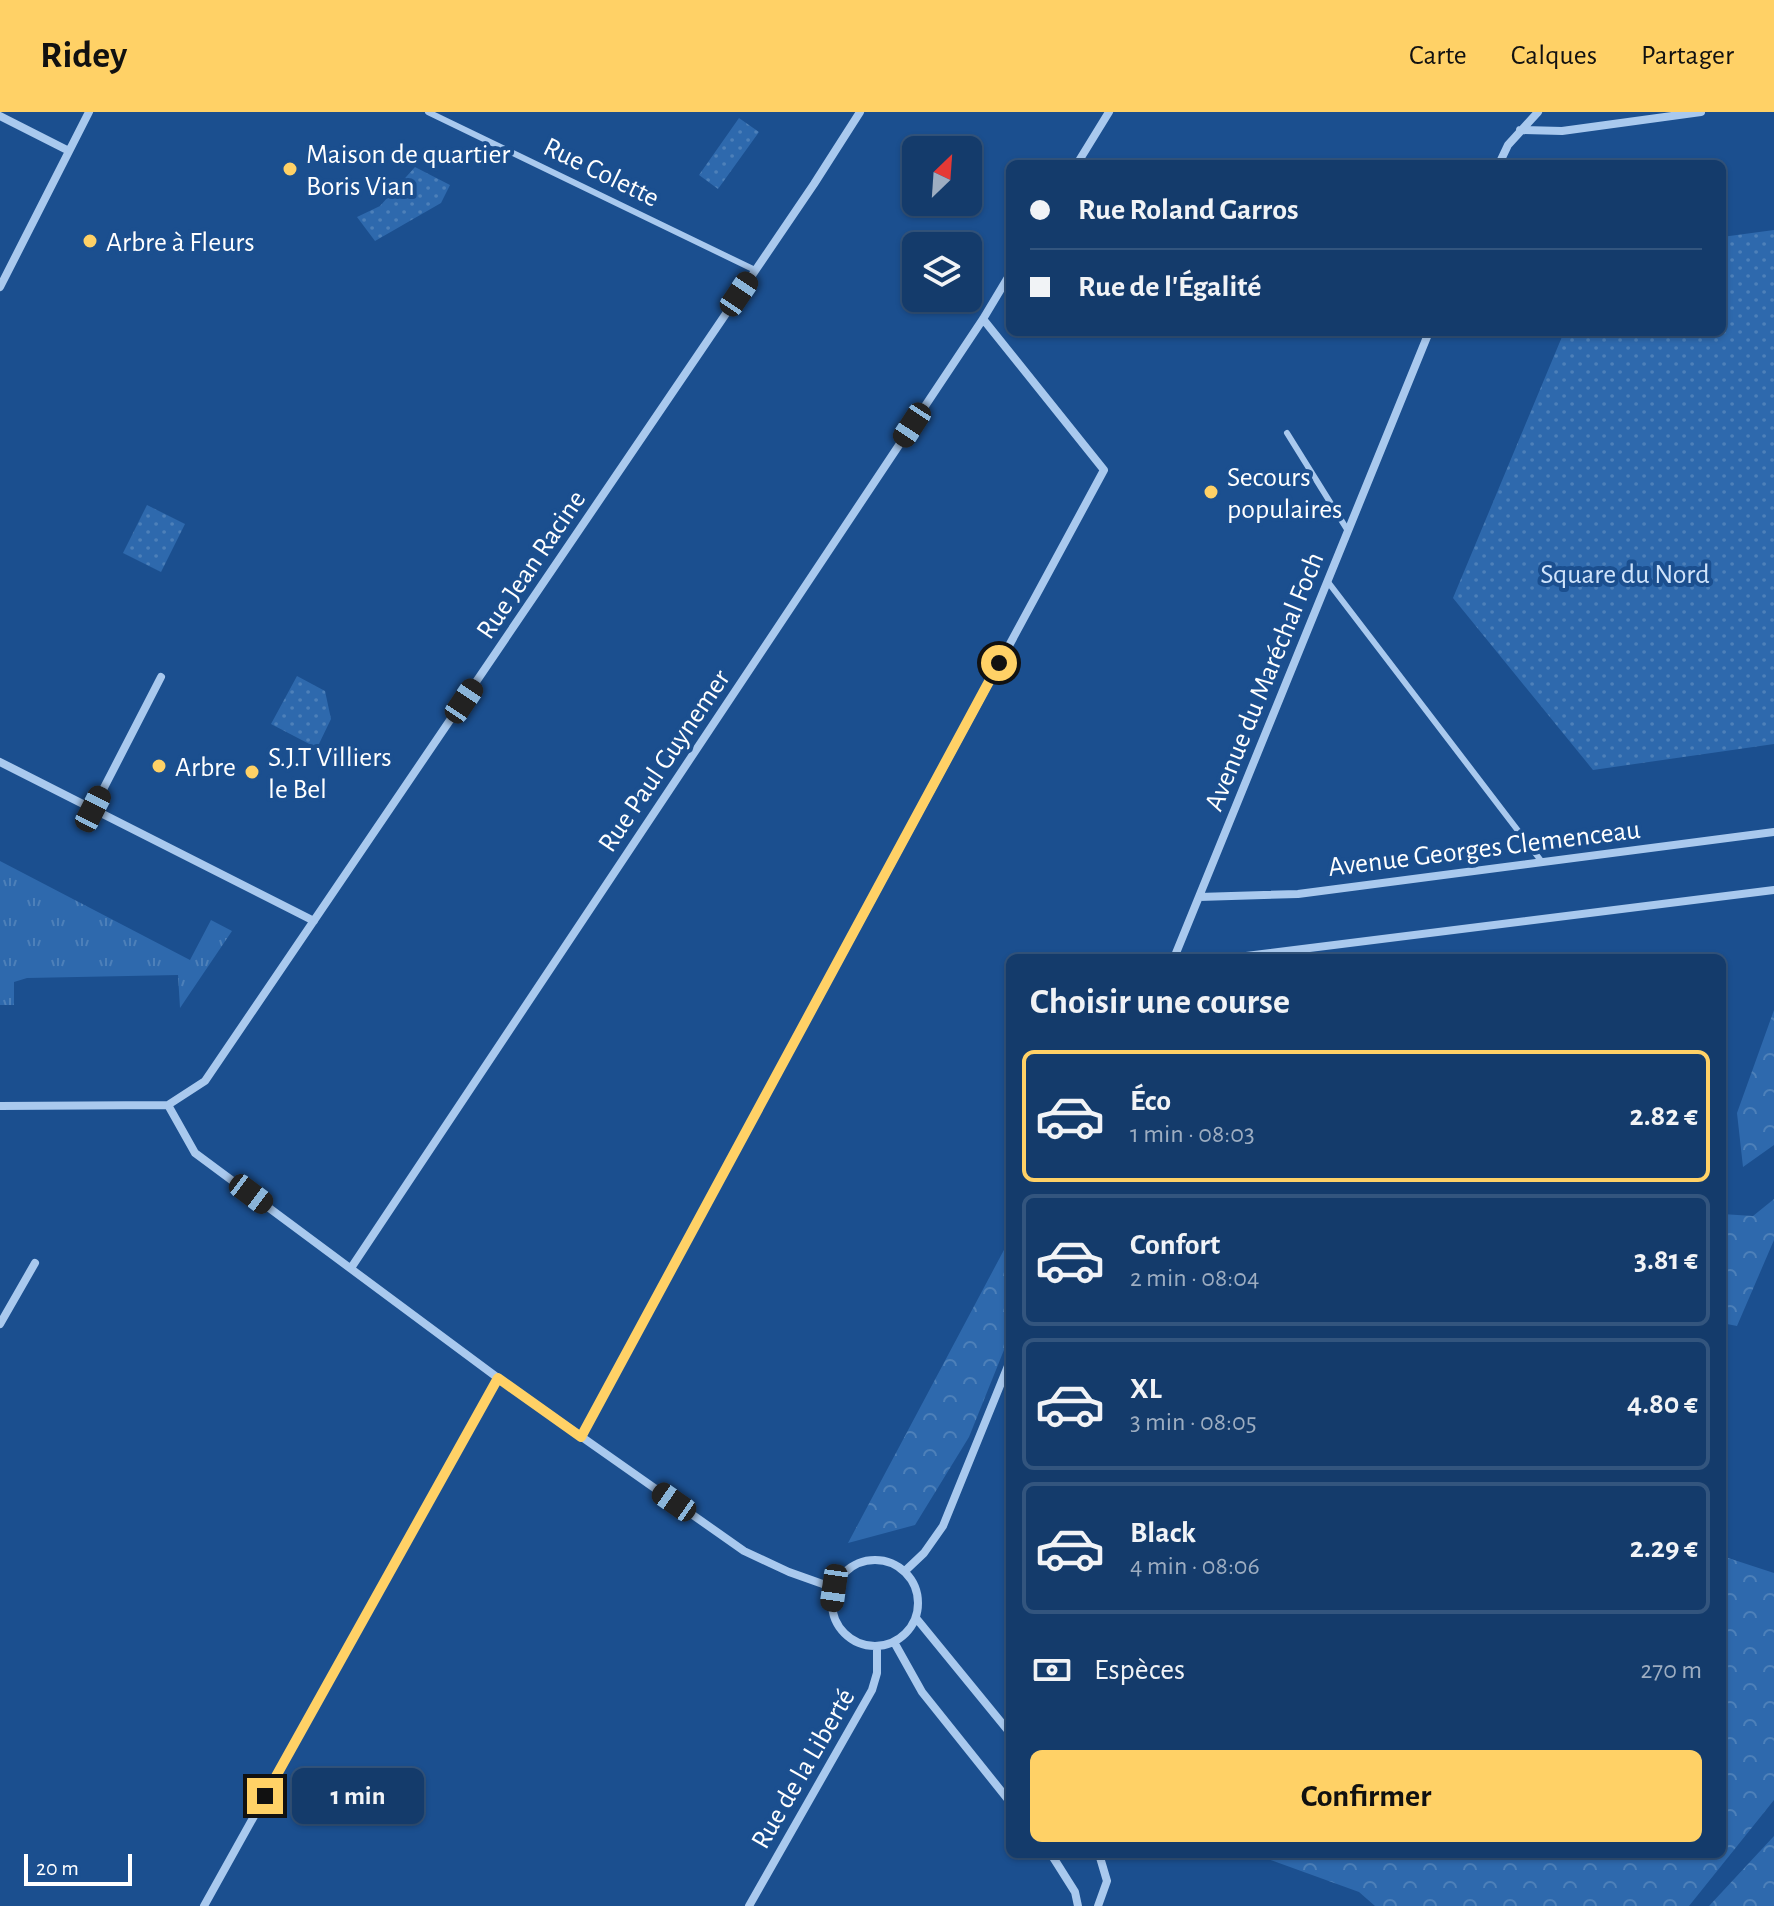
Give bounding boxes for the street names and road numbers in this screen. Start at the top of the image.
street label: Rue Colette [539,133,663,213]
street label: Rue Jean Racine [472,486,591,644]
street label: Avenue du Maréchal Foch [1200,549,1330,815]
street label: Rue Paul Guynemer [593,665,736,857]
street label: Avenue Georges Clemenceau [1326,816,1642,882]
street label: Rue de la Liberté [747,1684,861,1854]

